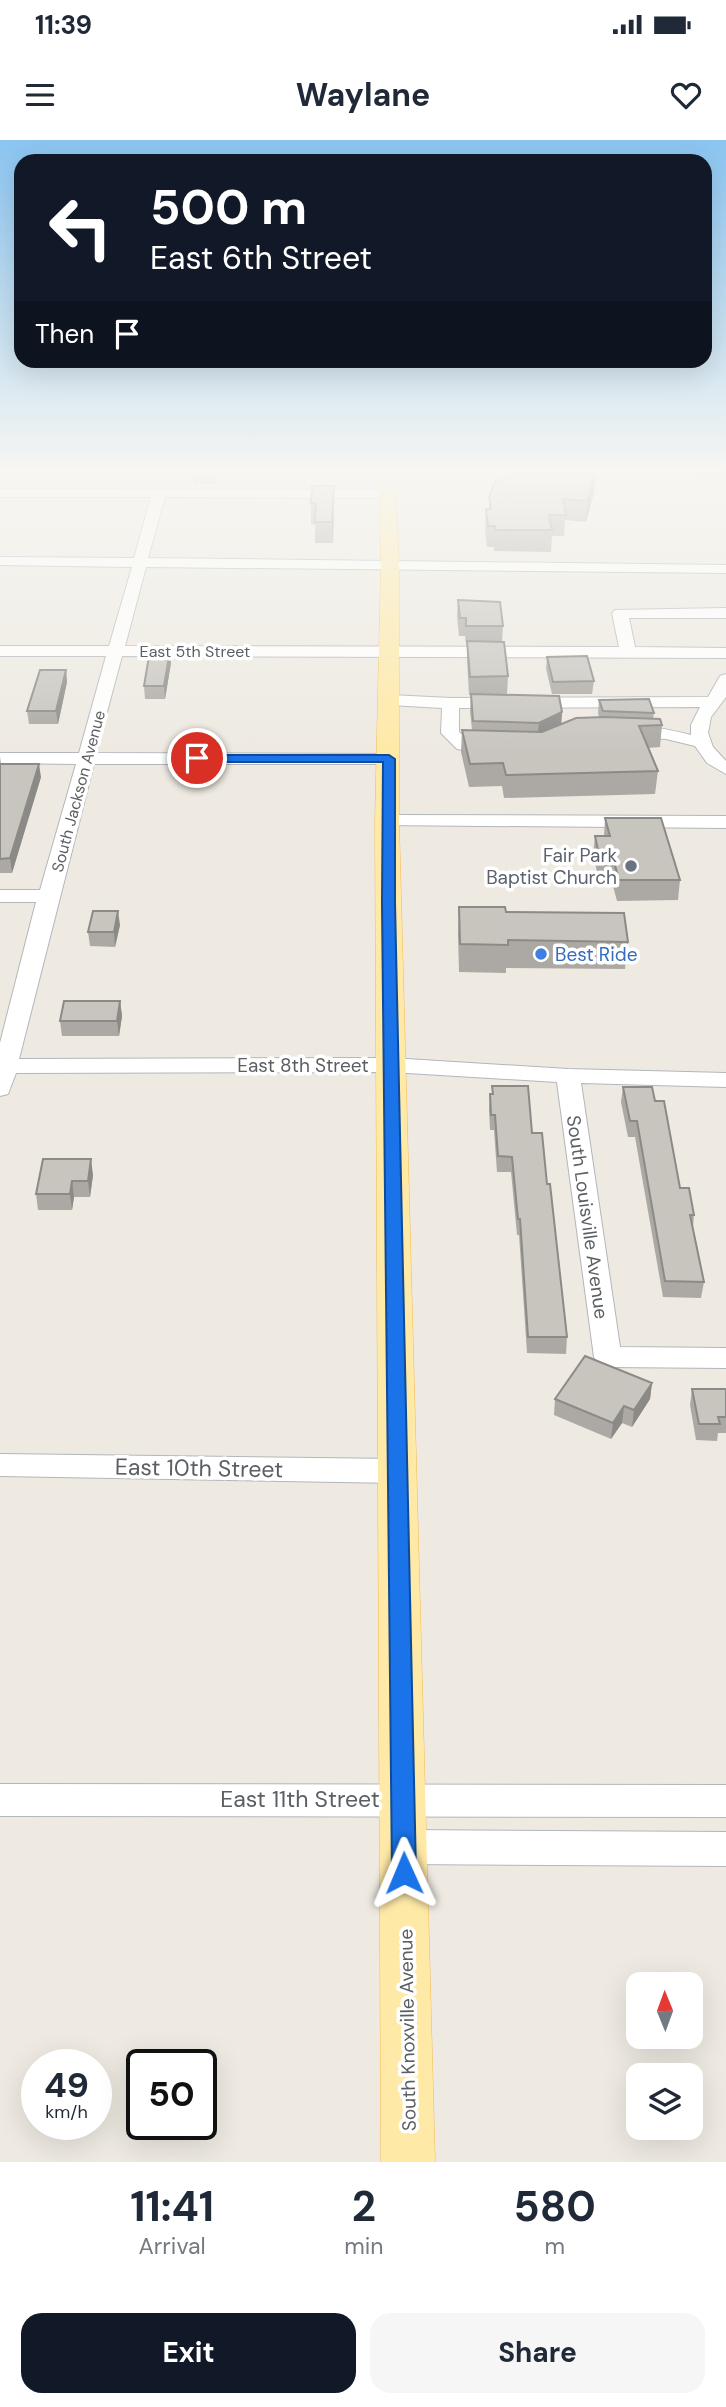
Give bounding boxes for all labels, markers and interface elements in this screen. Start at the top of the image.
text: 11:39 [35,8,92,42]
text: Waylane [296,74,430,116]
icon: menu [21,76,59,114]
icon: heart [667,76,705,114]
text: 500 m [150,175,307,239]
icon: left [35,182,126,273]
text: East 6th Street [150,237,372,279]
icon: arrive [108,315,146,353]
text: Then [35,317,94,351]
street label: East 5th Street [140,641,250,662]
street label: South Jackson Avenue [47,708,110,874]
pin [167,728,227,788]
icon: arrive [178,739,216,777]
place label: Fair Park Baptist Church [486,843,617,890]
marker: Fair Park Baptist Church [623,858,639,874]
place label: Best Ride [555,942,637,967]
marker: Best Ride [533,946,549,962]
street label: East 8th Street [237,1053,369,1078]
street label: South Louisville Avenue [561,1114,614,1321]
street label: East 10th Street [115,1452,283,1484]
street label: East 11th Street [220,1784,380,1814]
position arrow [367,1836,441,1910]
street label: South Knoxville Avenue [393,1929,422,2131]
north arrow [626,1972,704,2049]
map controls [626,1972,703,2140]
speed limit sign: 50 [126,2049,217,2140]
text: 49 [44,2062,89,2108]
button: layers [626,2063,703,2140]
text: km/h [45,2100,88,2124]
text: 11:41 [130,2179,214,2234]
text: 2 [352,2179,376,2234]
text: 580 [514,2179,596,2234]
text: Arrival [139,2231,206,2261]
text: min [344,2231,383,2261]
text: m [544,2231,565,2261]
button: Exit [21,2313,356,2393]
button: Share [370,2313,705,2393]

